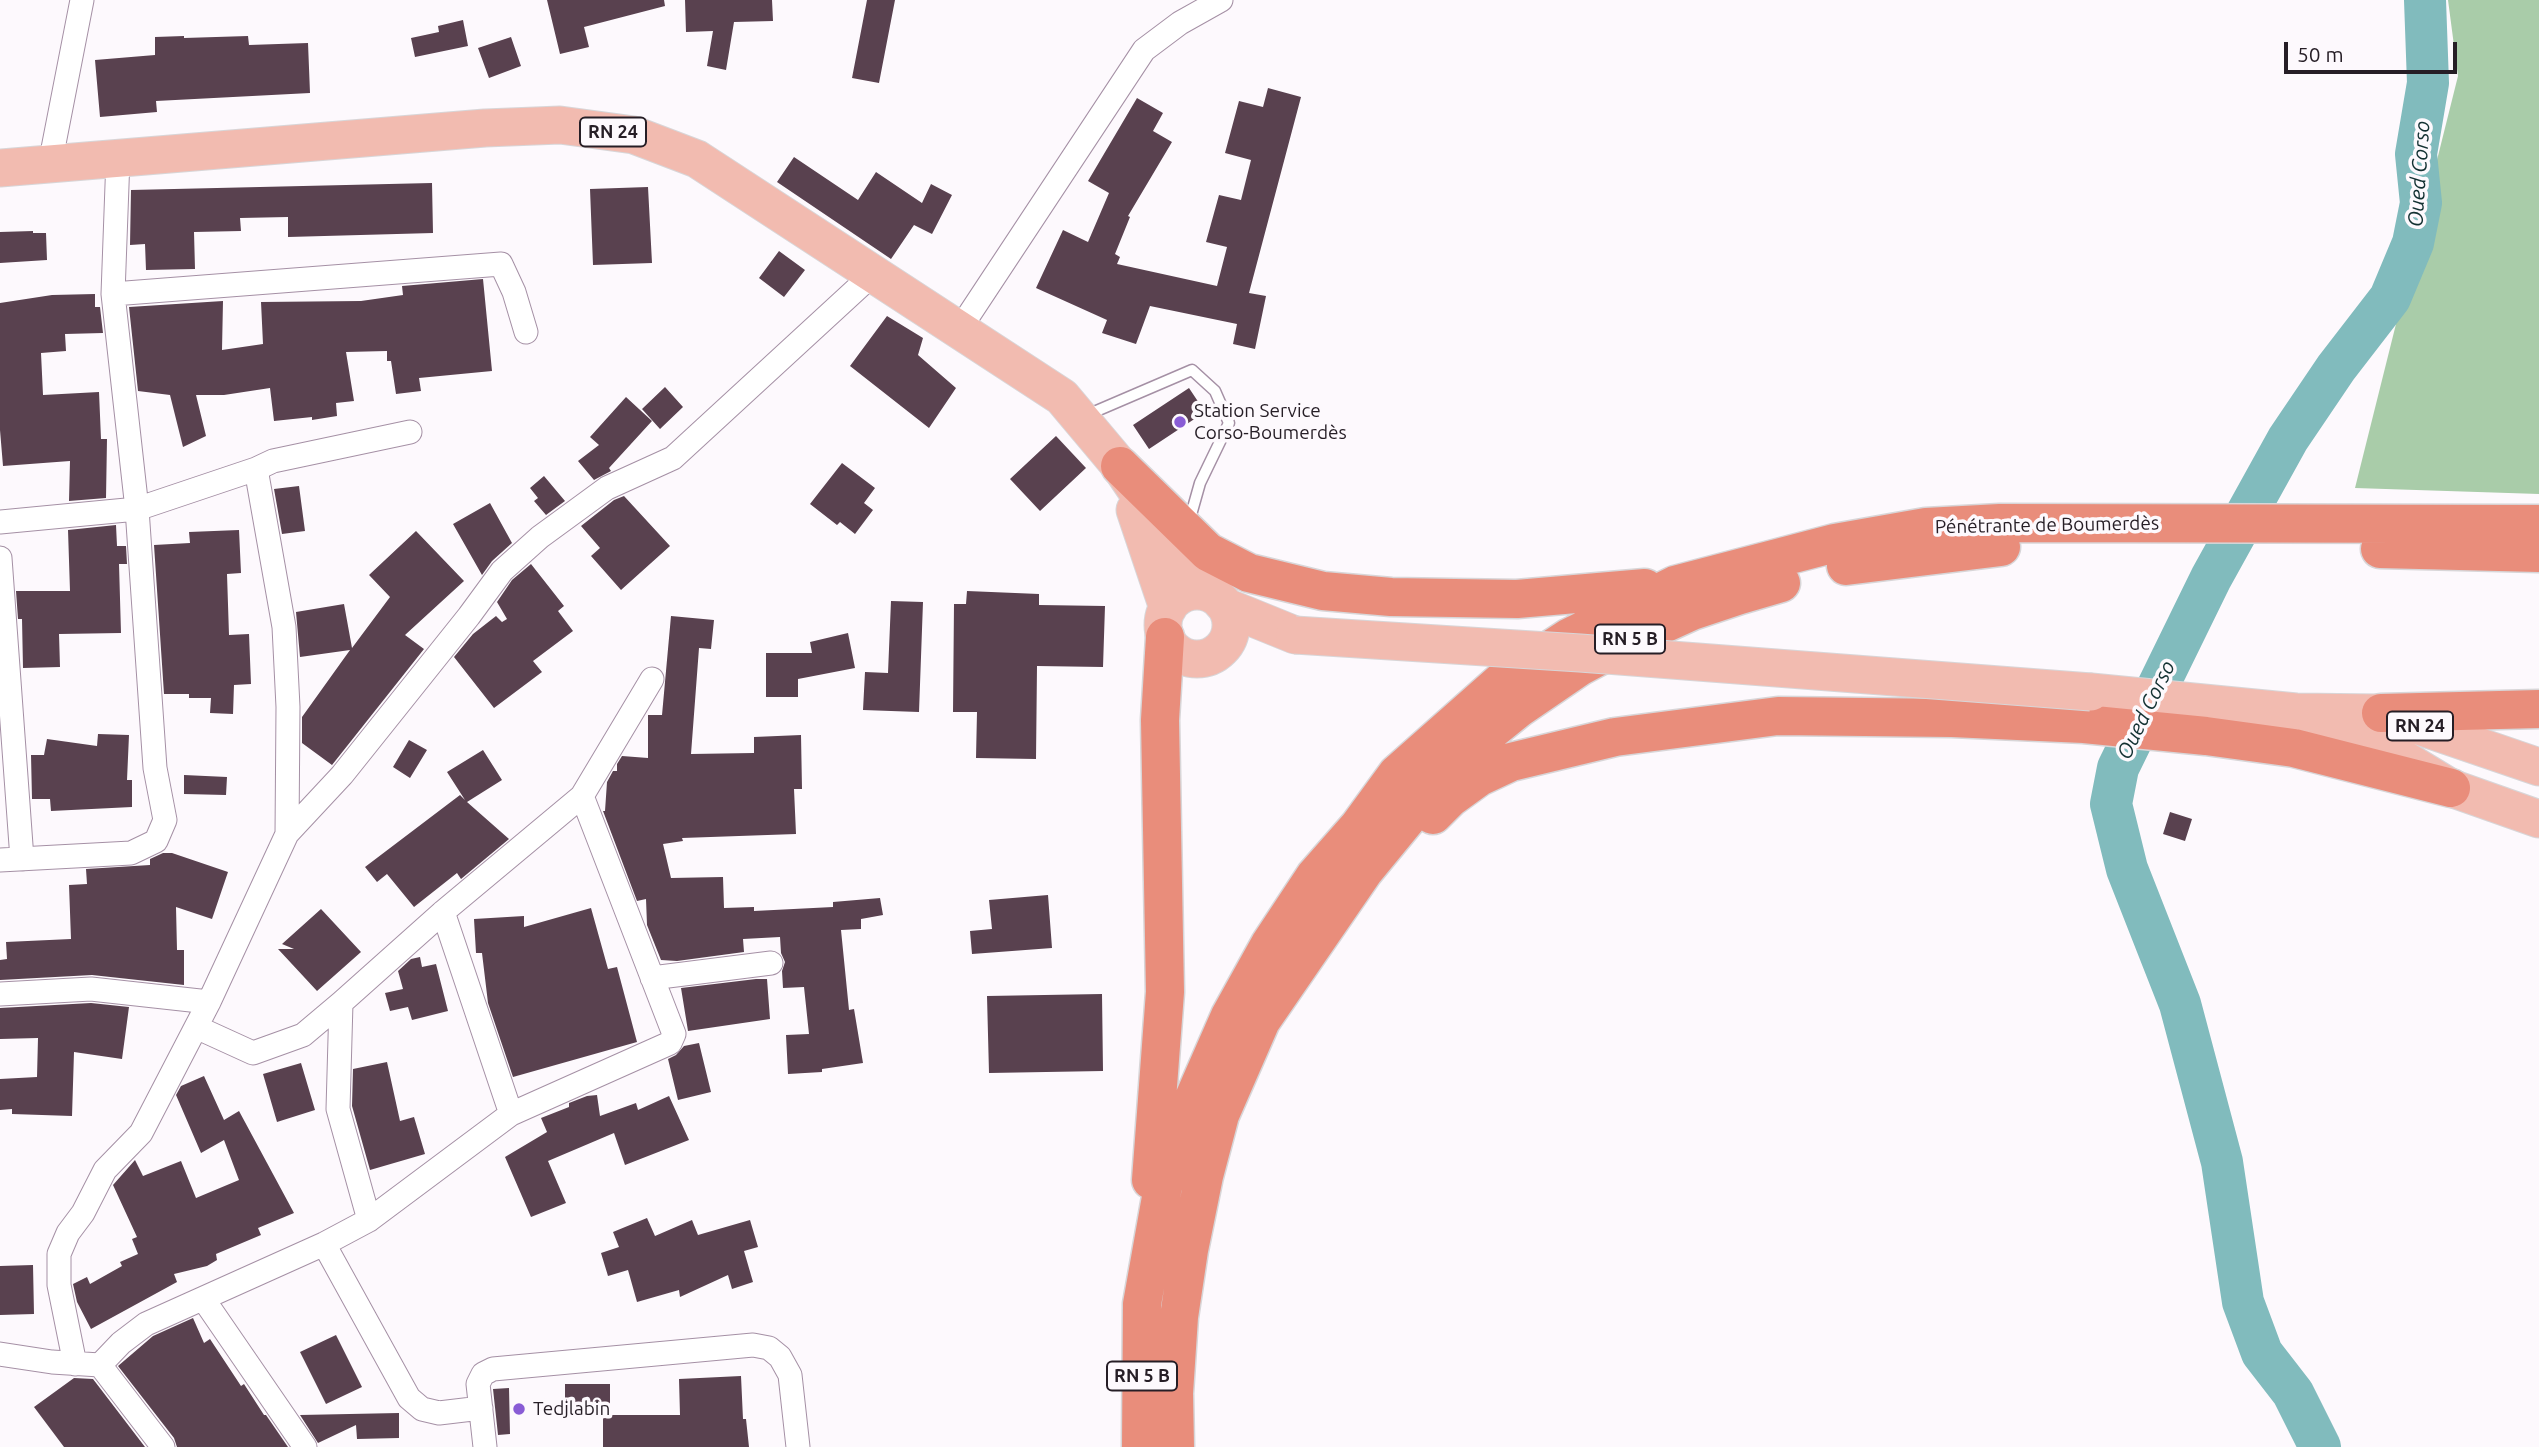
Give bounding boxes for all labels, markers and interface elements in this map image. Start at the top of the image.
scale bar [2287,28,2460,72]
text: 50 m [2297,42,2344,66]
road number: RN 24 [580,118,646,146]
water label: Oued Corso [2403,120,2435,228]
place label: Station Service Corso-Boumerdès [1194,400,1347,444]
marker: Station Service Corso-Boumerdès [1172,414,1188,430]
street label: Pénétrante de Boumerdès [1935,512,2159,538]
road number: RN 5 B [1595,624,1665,654]
water label: Oued Corso [2111,657,2181,763]
road number: RN 24 [2387,712,2453,740]
road number: RN 5 B [1107,1362,1177,1391]
place label: Tedjlabin [533,1398,610,1420]
marker: Tedjlabin [511,1401,527,1417]

